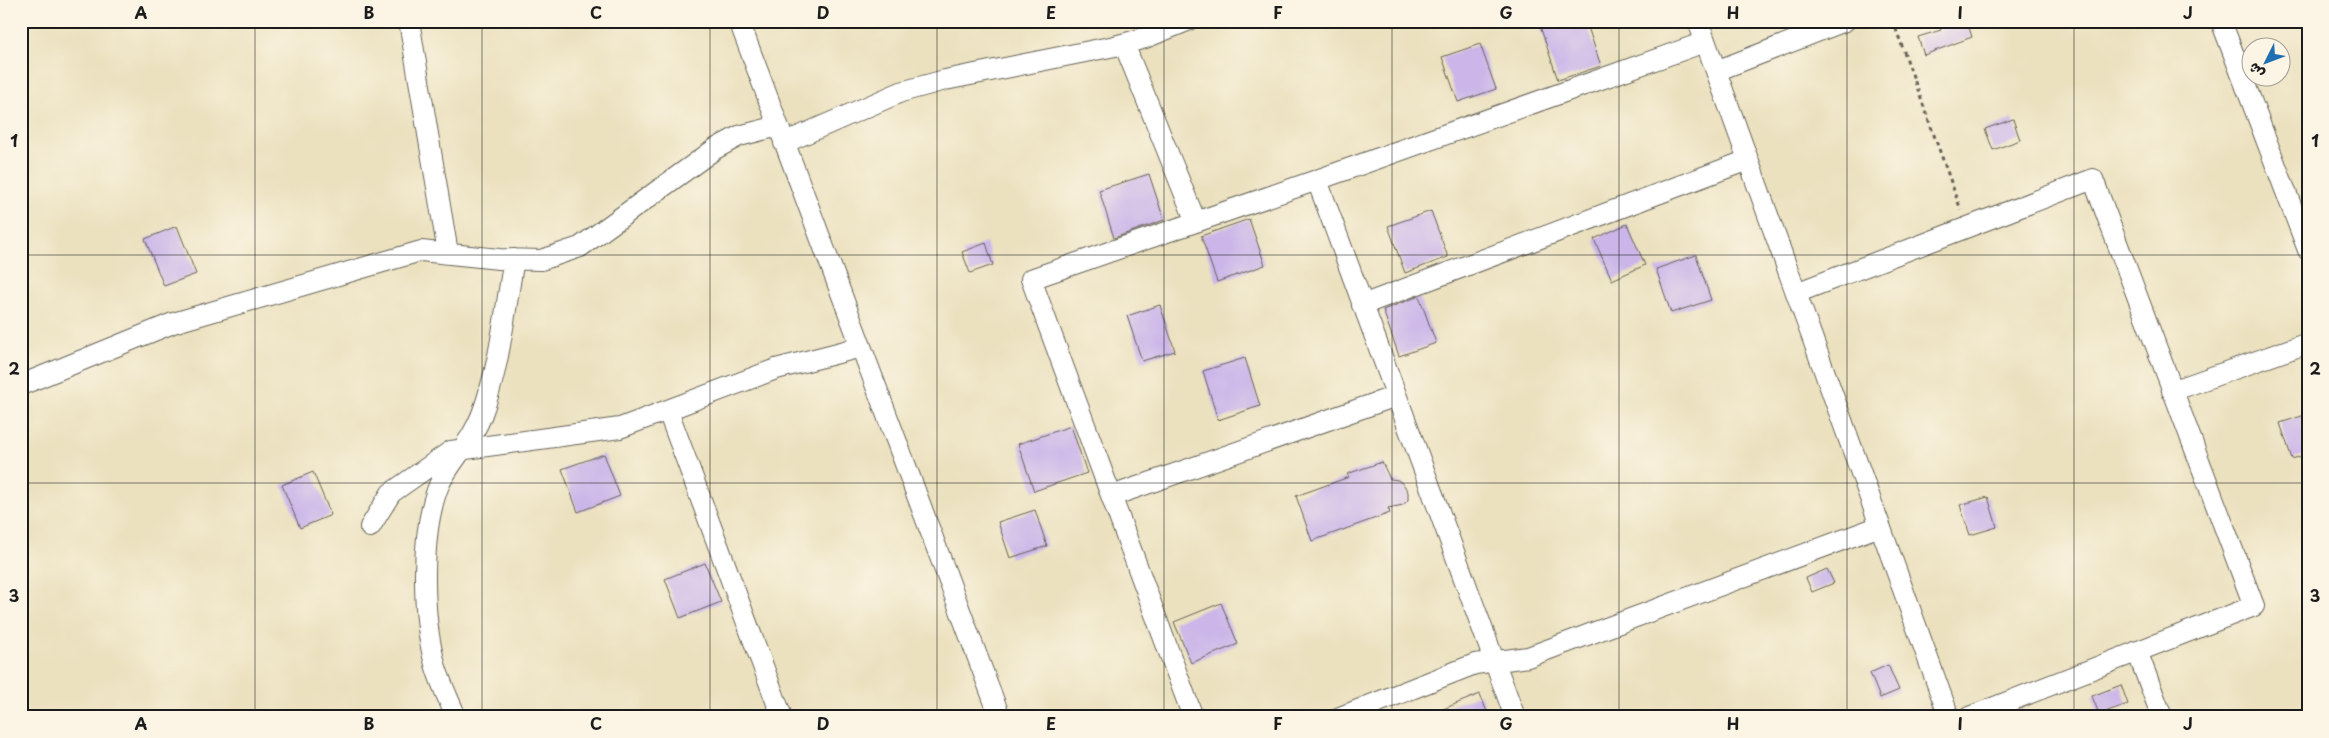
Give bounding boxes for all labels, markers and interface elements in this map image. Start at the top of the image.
text: A [135,0,148,24]
text: B [364,0,375,24]
text: C [590,0,602,24]
text: D [817,0,829,24]
text: E [1046,0,1056,24]
text: F [1273,0,1283,24]
text: G [1499,0,1513,24]
text: H [1727,0,1739,24]
text: I [1957,0,1963,24]
text: J [2183,0,2193,24]
north arrow [2242,38,2292,88]
text: ش [2243,58,2269,84]
text: 1 [10,128,18,152]
text: 1 [2311,128,2319,152]
text: 2 [8,356,20,380]
text: 2 [2309,356,2321,380]
text: 3 [9,583,19,607]
text: 3 [2310,583,2320,607]
text: A [135,711,148,735]
text: B [364,711,375,735]
text: C [590,711,602,735]
text: D [817,711,829,735]
text: E [1046,711,1056,735]
text: F [1273,711,1283,735]
text: G [1499,711,1513,735]
text: H [1727,711,1739,735]
text: I [1957,711,1963,735]
text: J [2183,711,2193,735]

